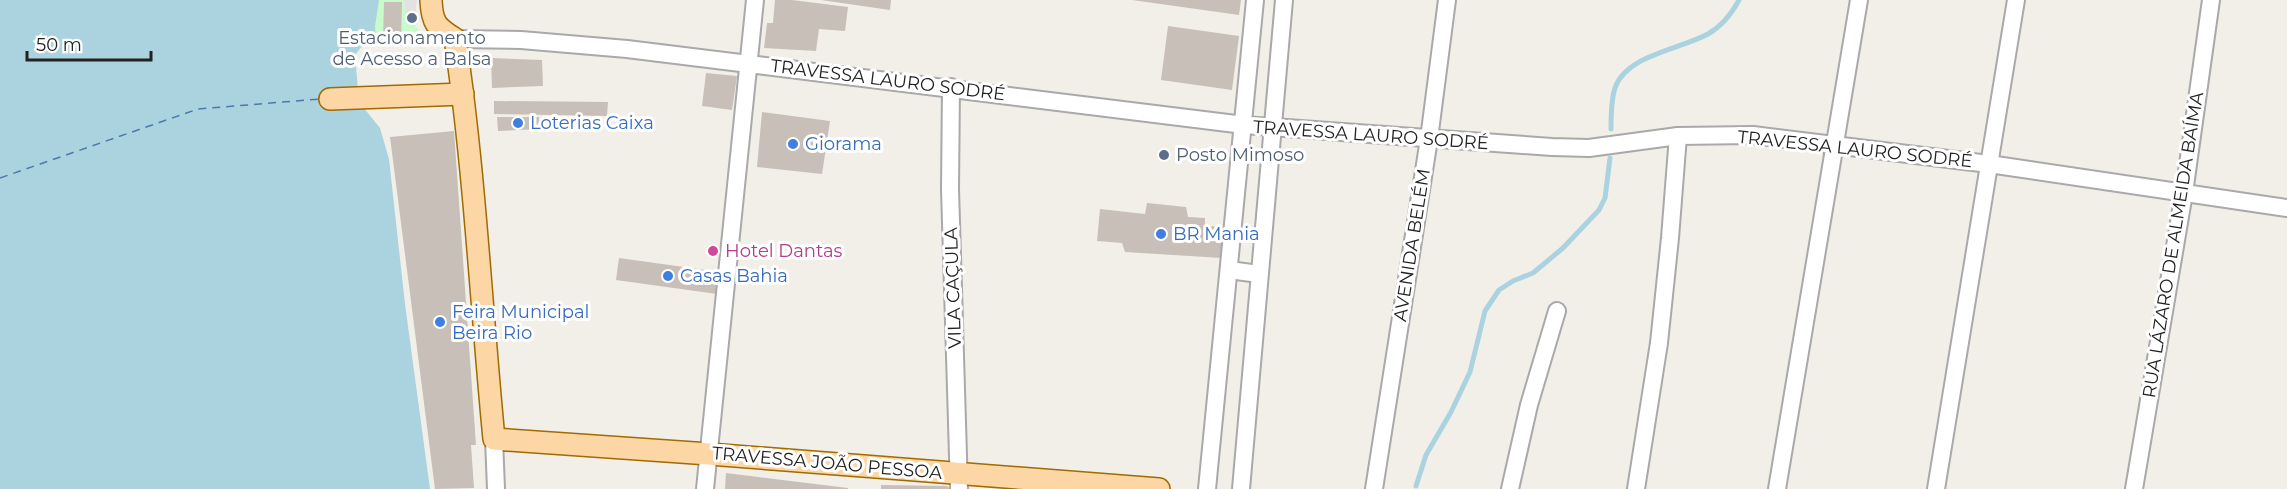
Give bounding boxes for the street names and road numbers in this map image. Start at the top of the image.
street label: TRAVESSA LAURO SODRÉ [769,55,1007,105]
street label: RUA LÁZARO DE ALMEIDA BAÍMA [2138,90,2208,400]
street label: TRAVESSA LAURO SODRÉ [1252,116,1490,154]
street label: TRAVESSA LAURO SODRÉ [1736,126,1974,172]
street label: AVENIDA BELÉM [1389,167,1435,323]
street label: VILA CAÇULA [940,227,966,349]
street label: TRAVESSA JOÃO PESSOA [711,442,943,484]

